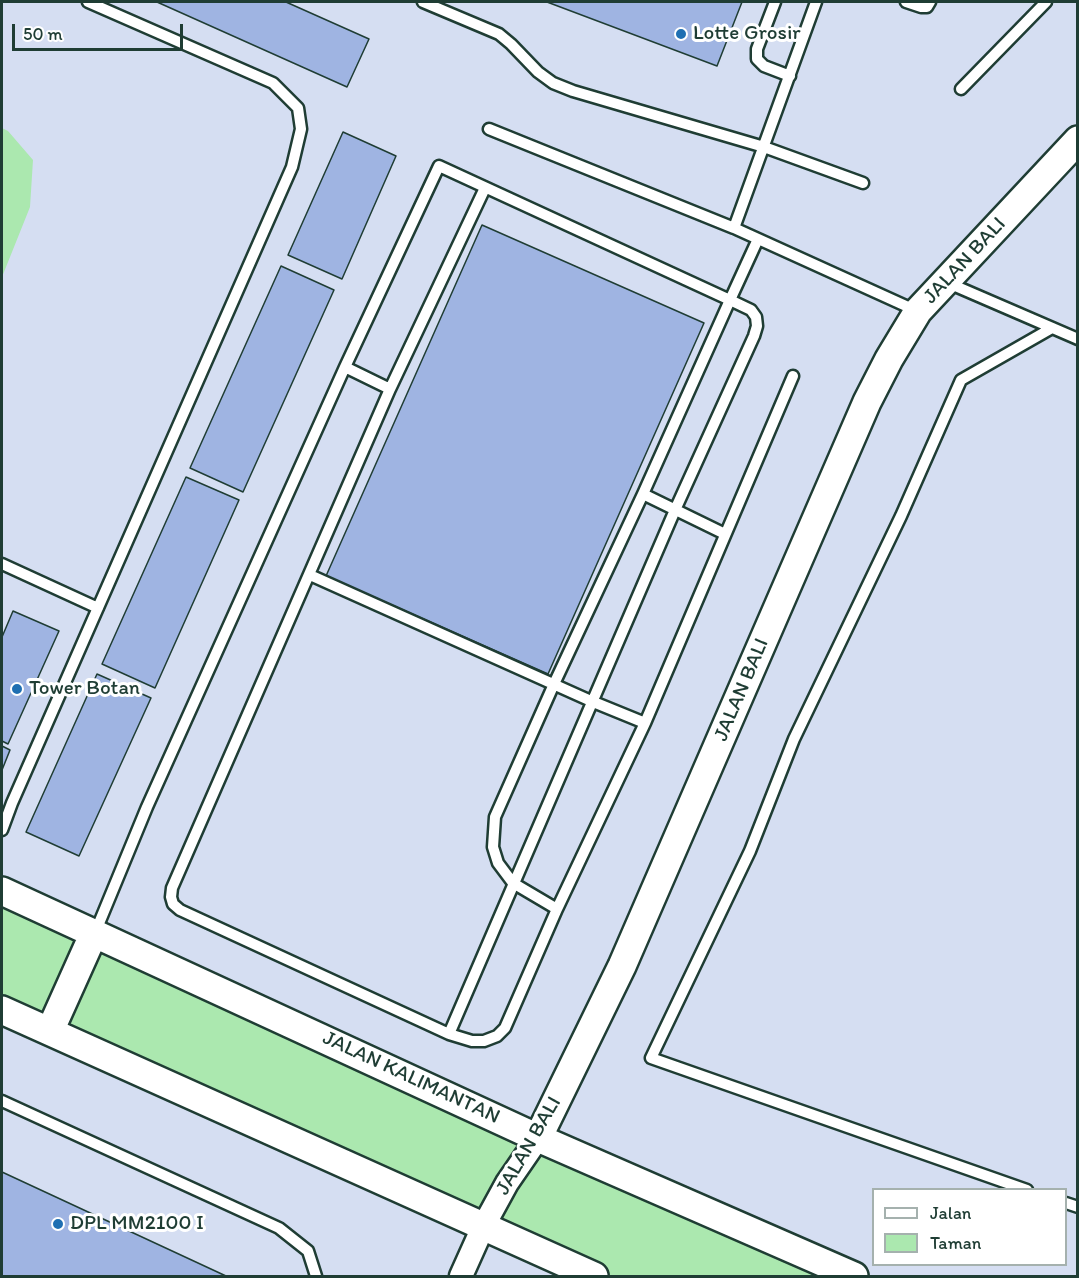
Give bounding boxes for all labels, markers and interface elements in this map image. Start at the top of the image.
scale bar [15,12,186,50]
place label: Lotte Grosir [693,21,801,47]
text: 50 m [23,23,63,45]
marker: Lotte Grosir [674,27,688,41]
street label: JALAN BALI [919,212,1011,310]
street label: JALAN BALI [709,635,775,745]
place label: Tower Botan [29,676,140,702]
marker: Tower Botan [10,682,24,696]
street label: JALAN KALIMANTAN [318,1026,504,1130]
street label: JALAN BALI [491,1092,567,1200]
legend [872,1188,1067,1266]
text: Jalan [930,1202,971,1224]
place label: DPL MM2100 I [70,1211,204,1237]
marker: DPL MM2100 I [51,1217,65,1231]
text: Taman [930,1232,981,1254]

